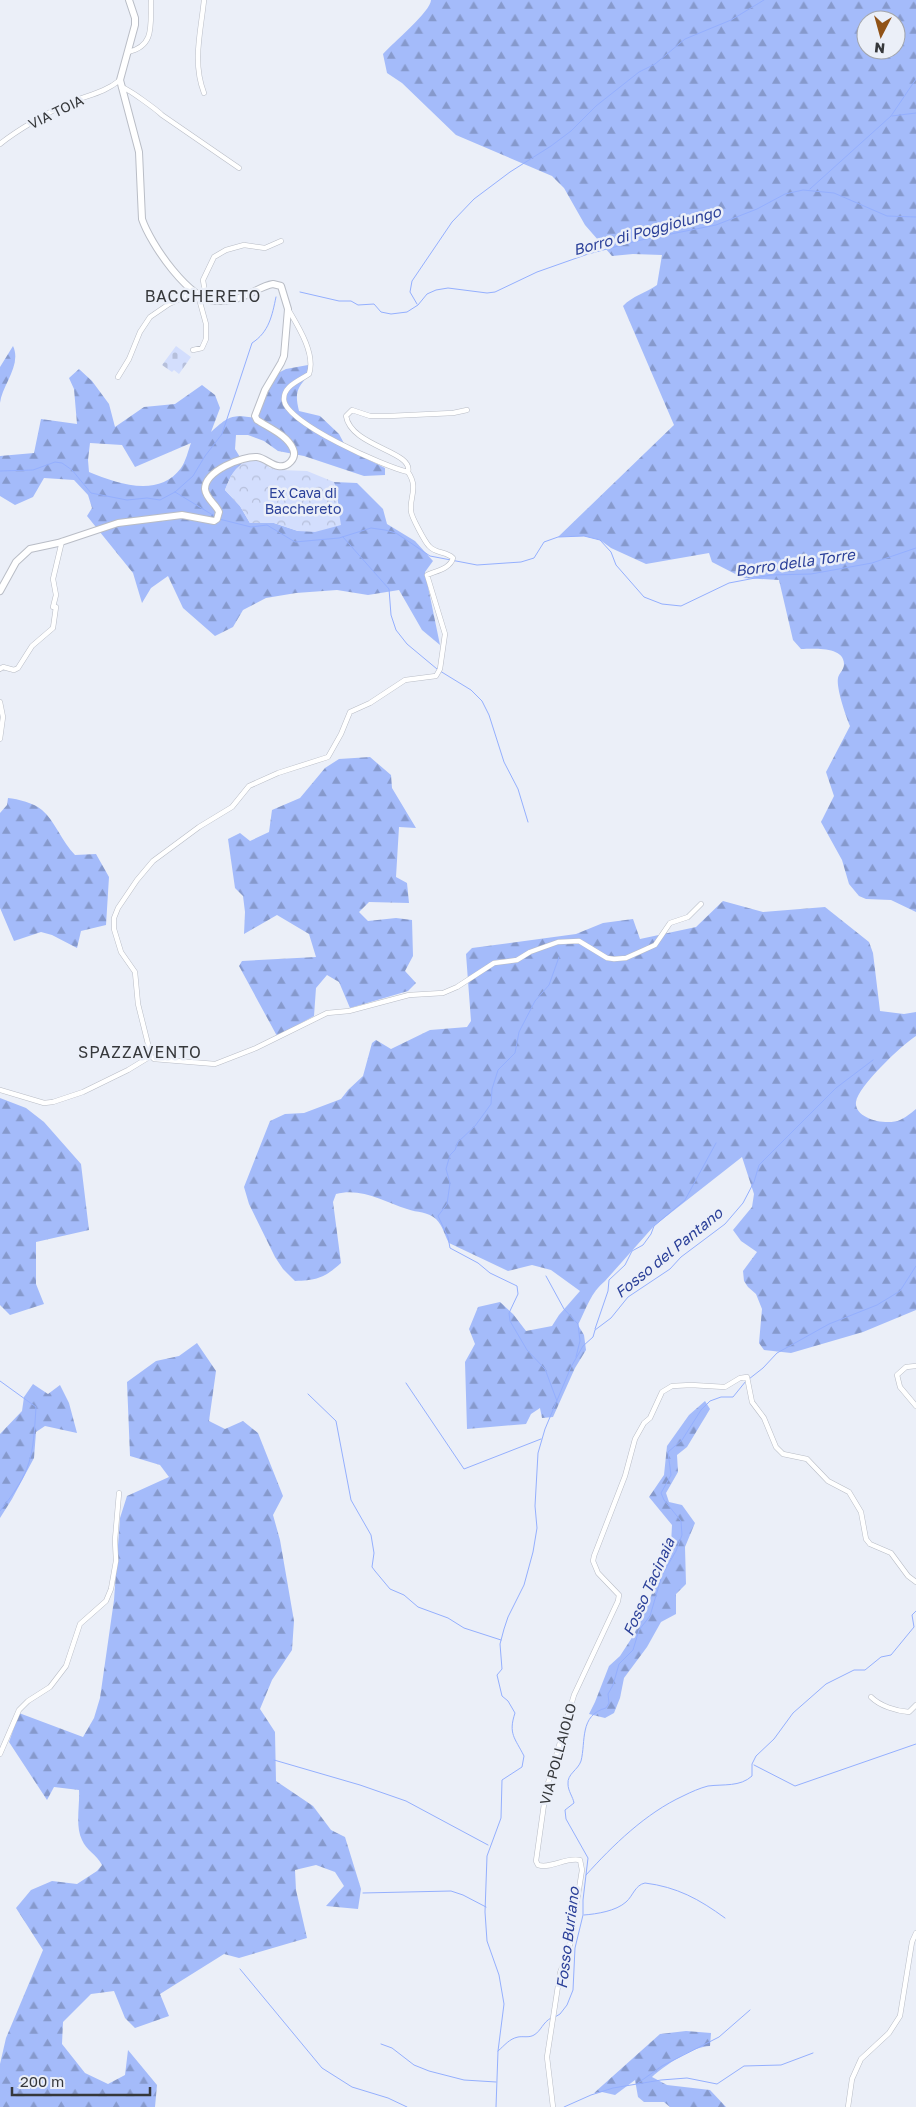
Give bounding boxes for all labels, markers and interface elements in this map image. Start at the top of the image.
north arrow [856,10,906,60]
text: N [873,39,886,57]
street label: VIA TOIA [25,91,87,132]
water label: Borro di Poggiolungo [571,201,724,259]
district label: BACCHERETO [145,286,261,306]
park label: Ex Cava di Bacchereto [265,484,341,517]
water label: Borro della Torre [734,545,857,579]
district label: SPAZZAVENTO [78,1042,202,1062]
water label: Fosso del Pantano [611,1203,726,1301]
water label: Fosso Tacinaia [618,1534,678,1638]
street label: VIA POLLAIOLO [536,1701,579,1807]
water label: Fosso Buriano [552,1885,582,1990]
scale bar [12,2064,150,2096]
text: 200 m [20,2072,64,2090]

